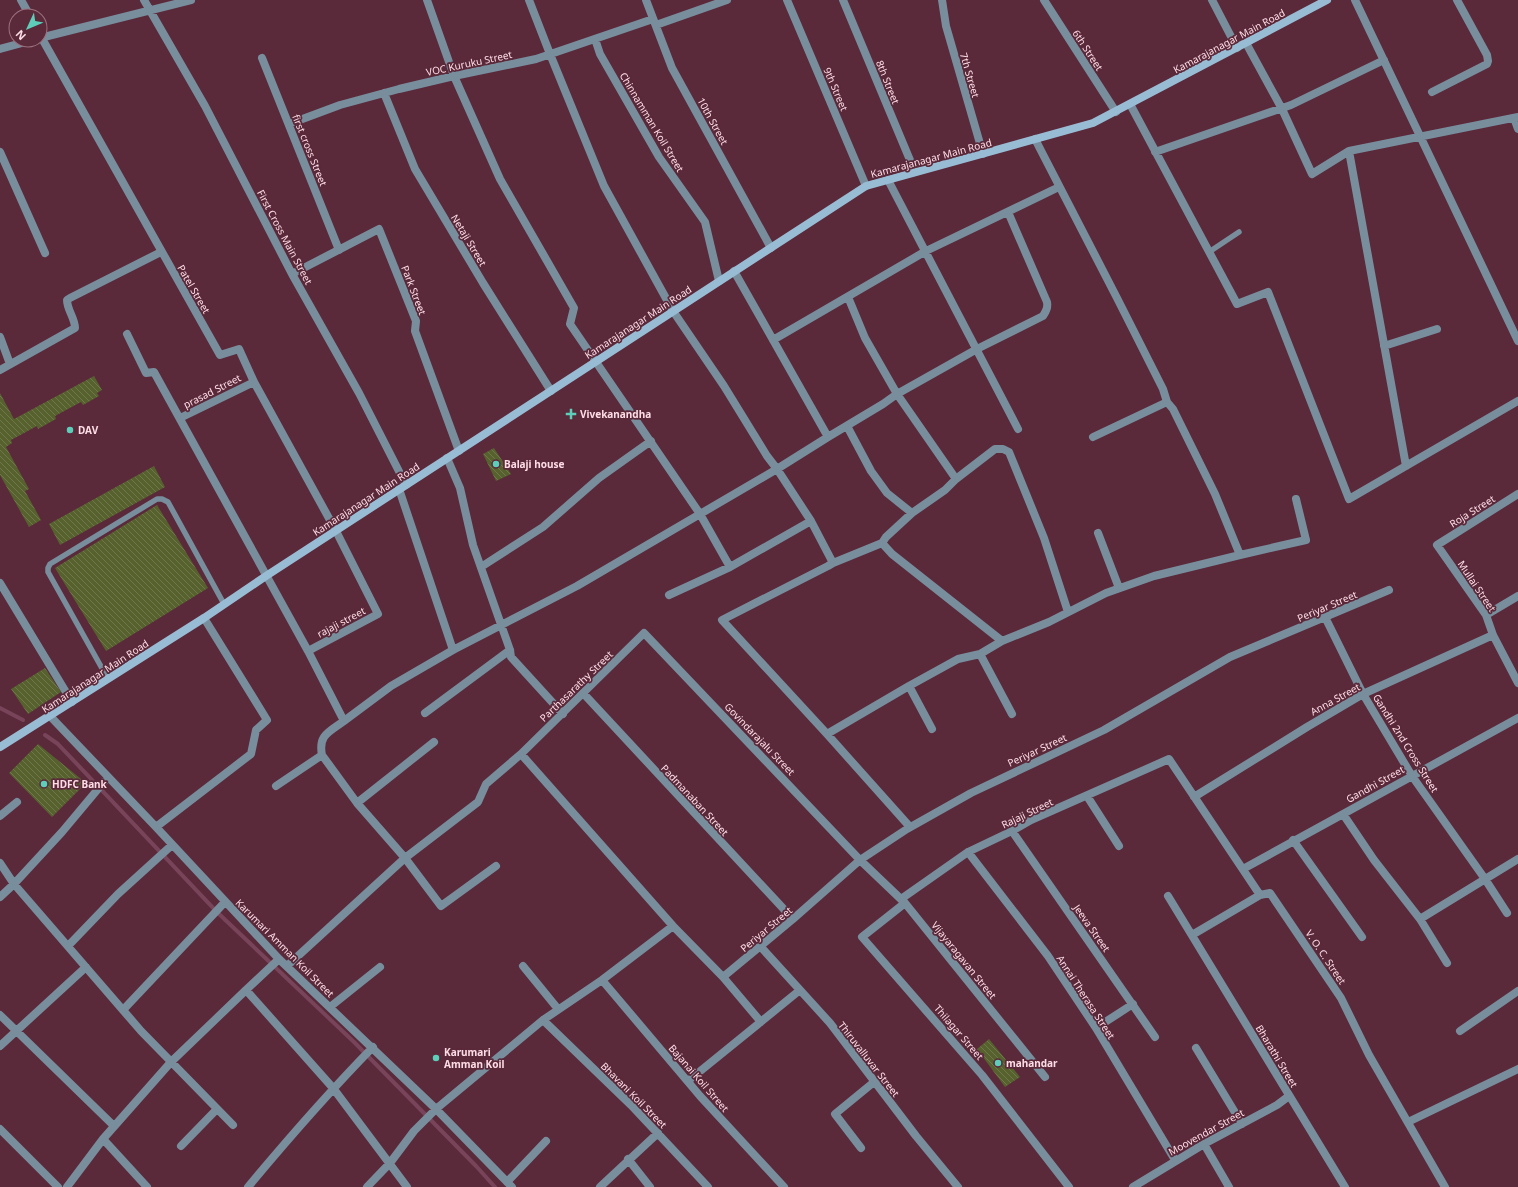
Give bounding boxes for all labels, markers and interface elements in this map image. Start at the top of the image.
street label: Kamarajanagar Main Road [1171,6,1287,76]
north arrow [8,8,48,48]
text: N [12,27,29,44]
street label: 6th Street [1070,27,1107,73]
street label: VOC Kuruku Street [425,47,514,79]
street label: 7th Street [957,51,983,99]
street label: 8th Street [873,58,903,106]
street label: 9th Street [821,65,852,113]
street label: Chinnamman Koil Street [617,70,688,175]
street label: 10th Street [694,95,732,147]
street label: first cross Street [289,112,331,188]
street label: Kamarajanagar Main Road [869,135,993,181]
street label: First Cross Main Street [254,187,316,287]
street label: Netaji Street [448,211,490,269]
street label: Patel Street [174,262,214,316]
street label: Park Street [398,263,430,317]
street label: Kamarajanagar Main Road [582,282,694,362]
street label: prasad Street [181,370,243,411]
place label: Vivekanandha [580,407,651,421]
marker: Vivekanandha [565,408,577,420]
place label: DAV [78,423,99,437]
marker: DAV [65,425,75,435]
place label: Balaji house [504,457,564,471]
street label: Kamarajanagar Main Road [310,459,422,539]
marker: Balaji house [491,459,501,469]
street label: Roja Street [1447,491,1498,530]
street label: Mullai Street [1455,558,1500,615]
street label: Periyar Street [1295,587,1359,625]
street label: rajaji street [314,603,368,641]
street label: Kamarajanagar Main Road [39,636,151,716]
street label: Parthasarathy Street [536,647,616,725]
street label: Anna Street [1308,679,1363,718]
street label: Gandhi 2nd Cross Street [1370,691,1442,795]
street label: Govindarajalu Street [722,700,799,779]
street label: Periyar Street [1005,730,1069,770]
street label: Padmanaban Street [658,761,732,839]
street label: Gandhi Street [1343,762,1407,806]
place label: HDFC Bank [52,777,108,791]
marker: HDFC Bank [39,779,49,789]
street label: Rajaji Street [999,794,1055,832]
street label: Karumari Amman Koil Street [233,896,338,1001]
street label: Jeeva Street [1070,901,1114,955]
street label: Periyar Street [737,903,795,955]
street label: Vijayaragavan Street [928,918,1000,1002]
street label: V. O. C. Street [1303,927,1350,987]
street label: Annai Therasa Street [1054,952,1119,1042]
street label: Thilagar Street [931,1001,987,1063]
street label: Thiruvalluvar Street [835,1018,903,1100]
street label: Bharathi Street [1253,1022,1301,1090]
street label: Bajanai Koil Street [666,1041,732,1115]
place label: Karumari Amman Koil [444,1045,504,1071]
marker: Karumari Amman Koil [431,1053,441,1063]
place label: mahandar [1006,1056,1058,1070]
marker: mahandar [993,1058,1003,1068]
street label: Bhavani Koil Street [598,1059,670,1131]
street label: Moovendar Street [1166,1105,1247,1159]

